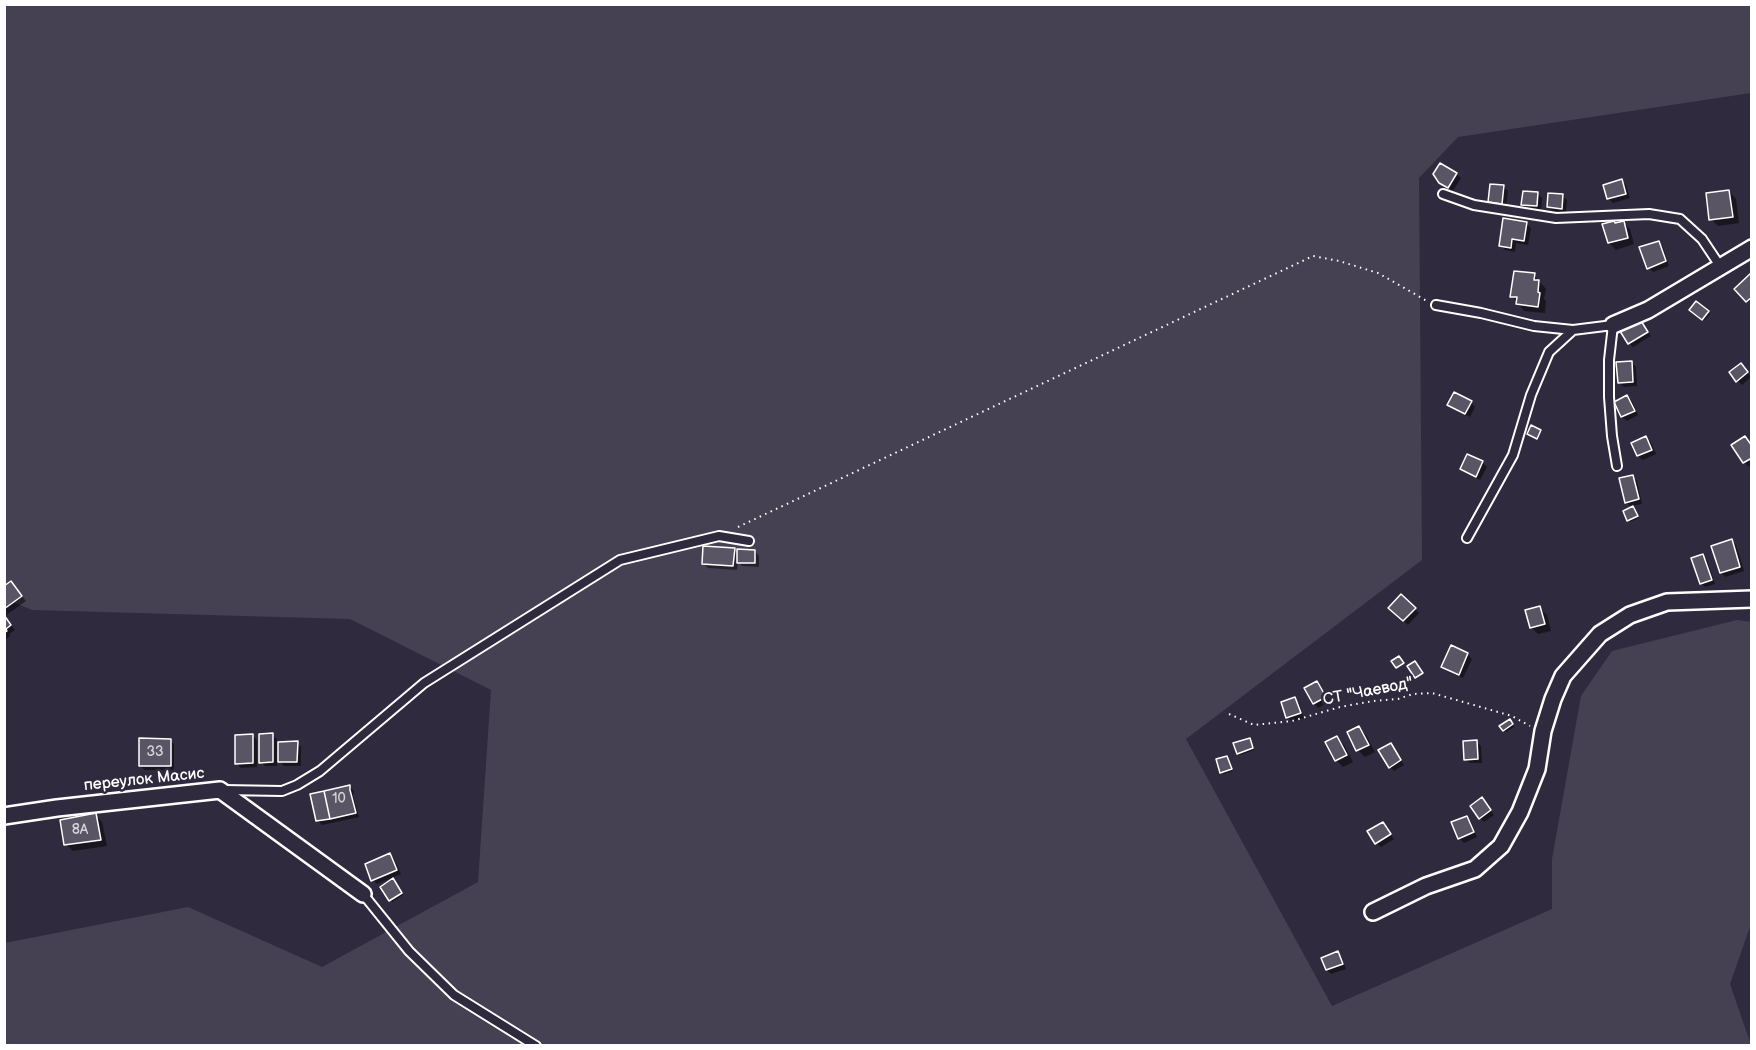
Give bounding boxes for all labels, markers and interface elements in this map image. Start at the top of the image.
street label: СТ "Чаевод" [1321,674,1415,710]
house number: 33 [146,744,164,760]
street label: переулок Масис [83,764,205,796]
house number: 10 [332,791,346,807]
house number: 8А [72,822,88,838]

